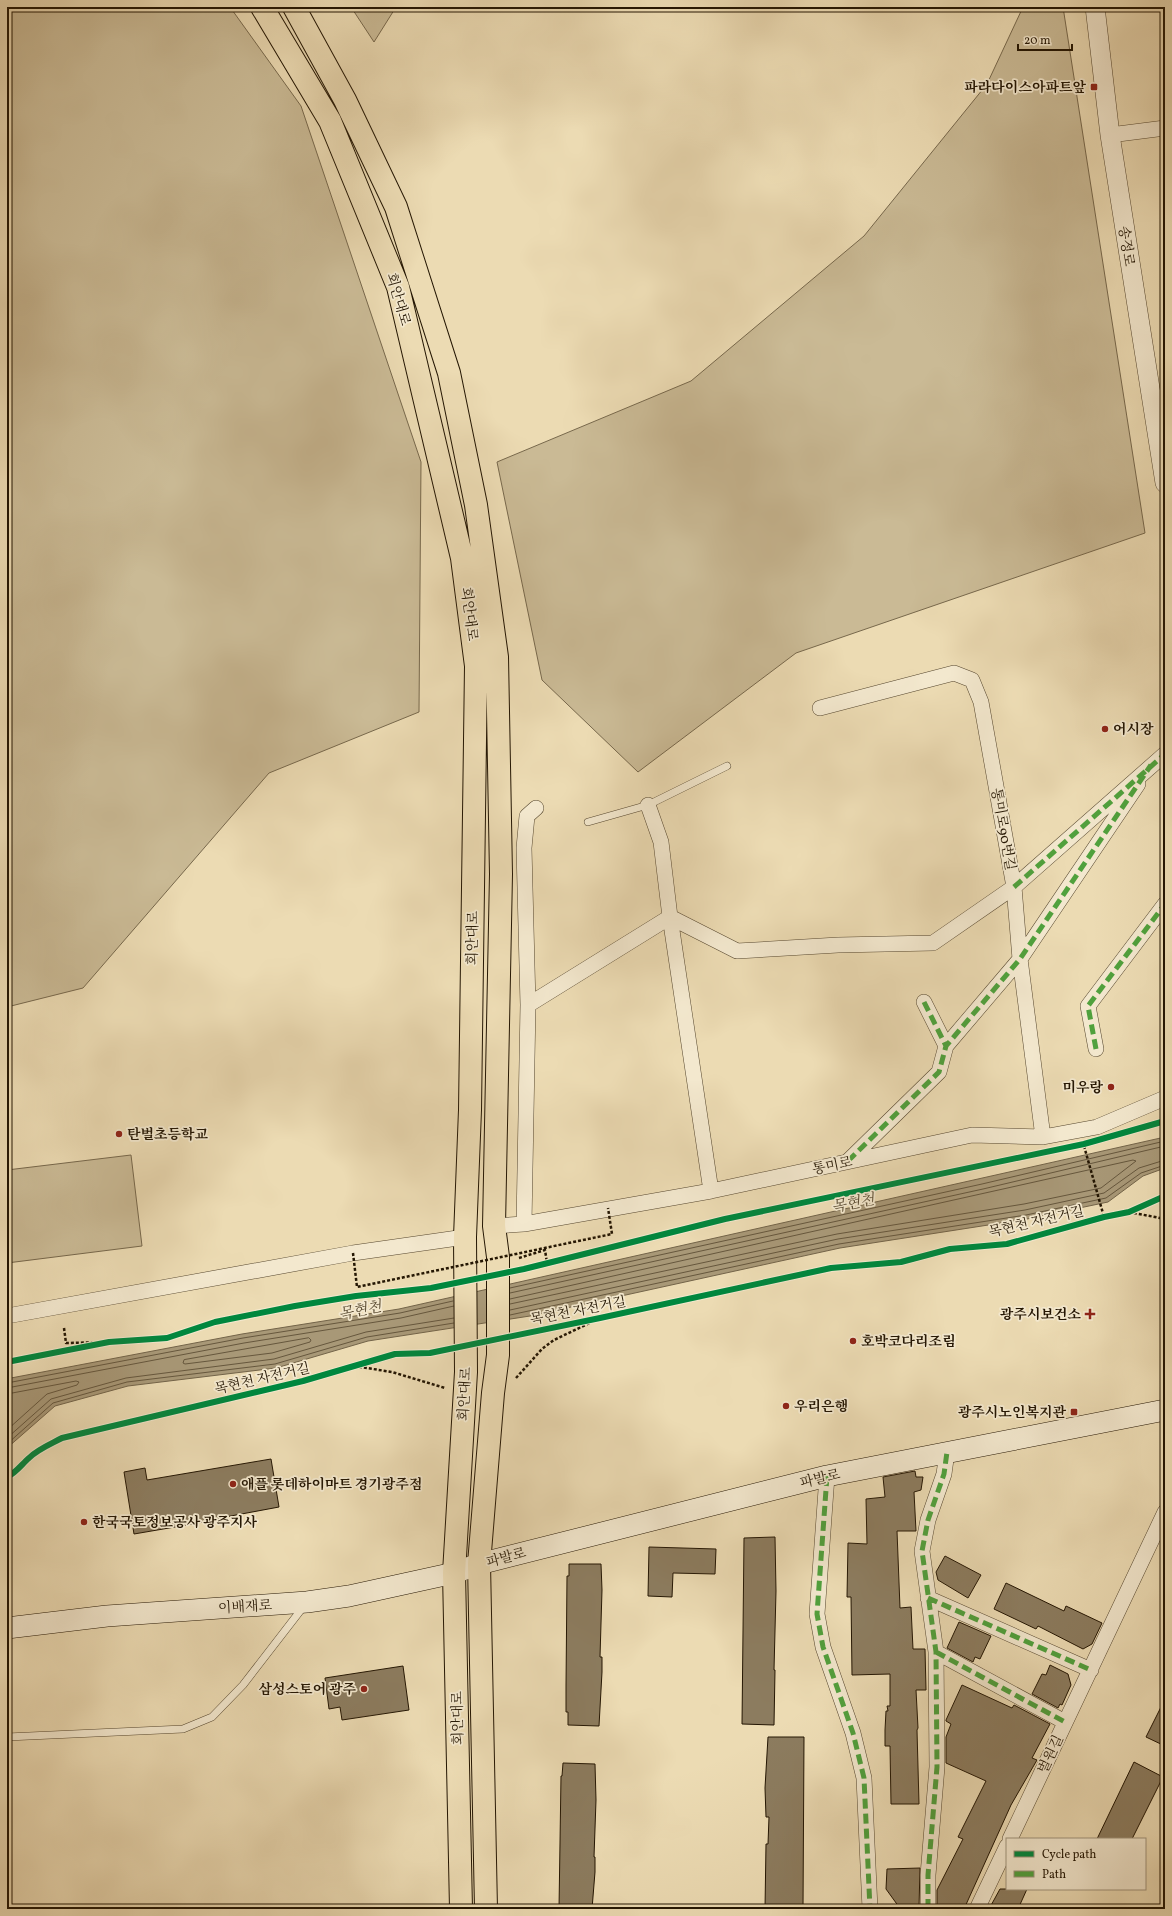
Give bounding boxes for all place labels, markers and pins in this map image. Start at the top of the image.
place label: 파라다이스아파트앞 [964,79,1086,98]
marker: 파라다이스아파트앞 [1089,82,1099,92]
place label: 어시장 [1113,721,1154,740]
marker: 어시장 [1100,724,1110,734]
place label: 미우랑 [1062,1079,1103,1098]
marker: 미우랑 [1106,1082,1116,1092]
place label: 탄벌초등학교 [127,1126,209,1145]
marker: 탄벌초등학교 [114,1129,124,1139]
place label: 광주시보건소 [1000,1306,1081,1325]
marker: 광주시보건소 [1084,1308,1096,1320]
place label: 호박코다리조림 [861,1333,956,1352]
marker: 호박코다리조림 [848,1336,858,1346]
place label: 우리은행 [794,1398,848,1417]
marker: 우리은행 [781,1401,791,1411]
place label: 광주시노인복지관 [958,1404,1066,1423]
marker: 광주시노인복지관 [1069,1407,1079,1417]
place label: 애플 롯데하이마트 경기광주점 [241,1476,422,1495]
marker: 애플 롯데하이마트 경기광주점 [228,1479,238,1489]
place label: 한국국토정보공사 광주지사 [92,1514,258,1533]
marker: 한국국토정보공사 광주지사 [79,1517,89,1527]
place label: 삼성스토어 광주 [259,1681,356,1700]
marker: 삼성스토어 광주 [359,1684,369,1694]

